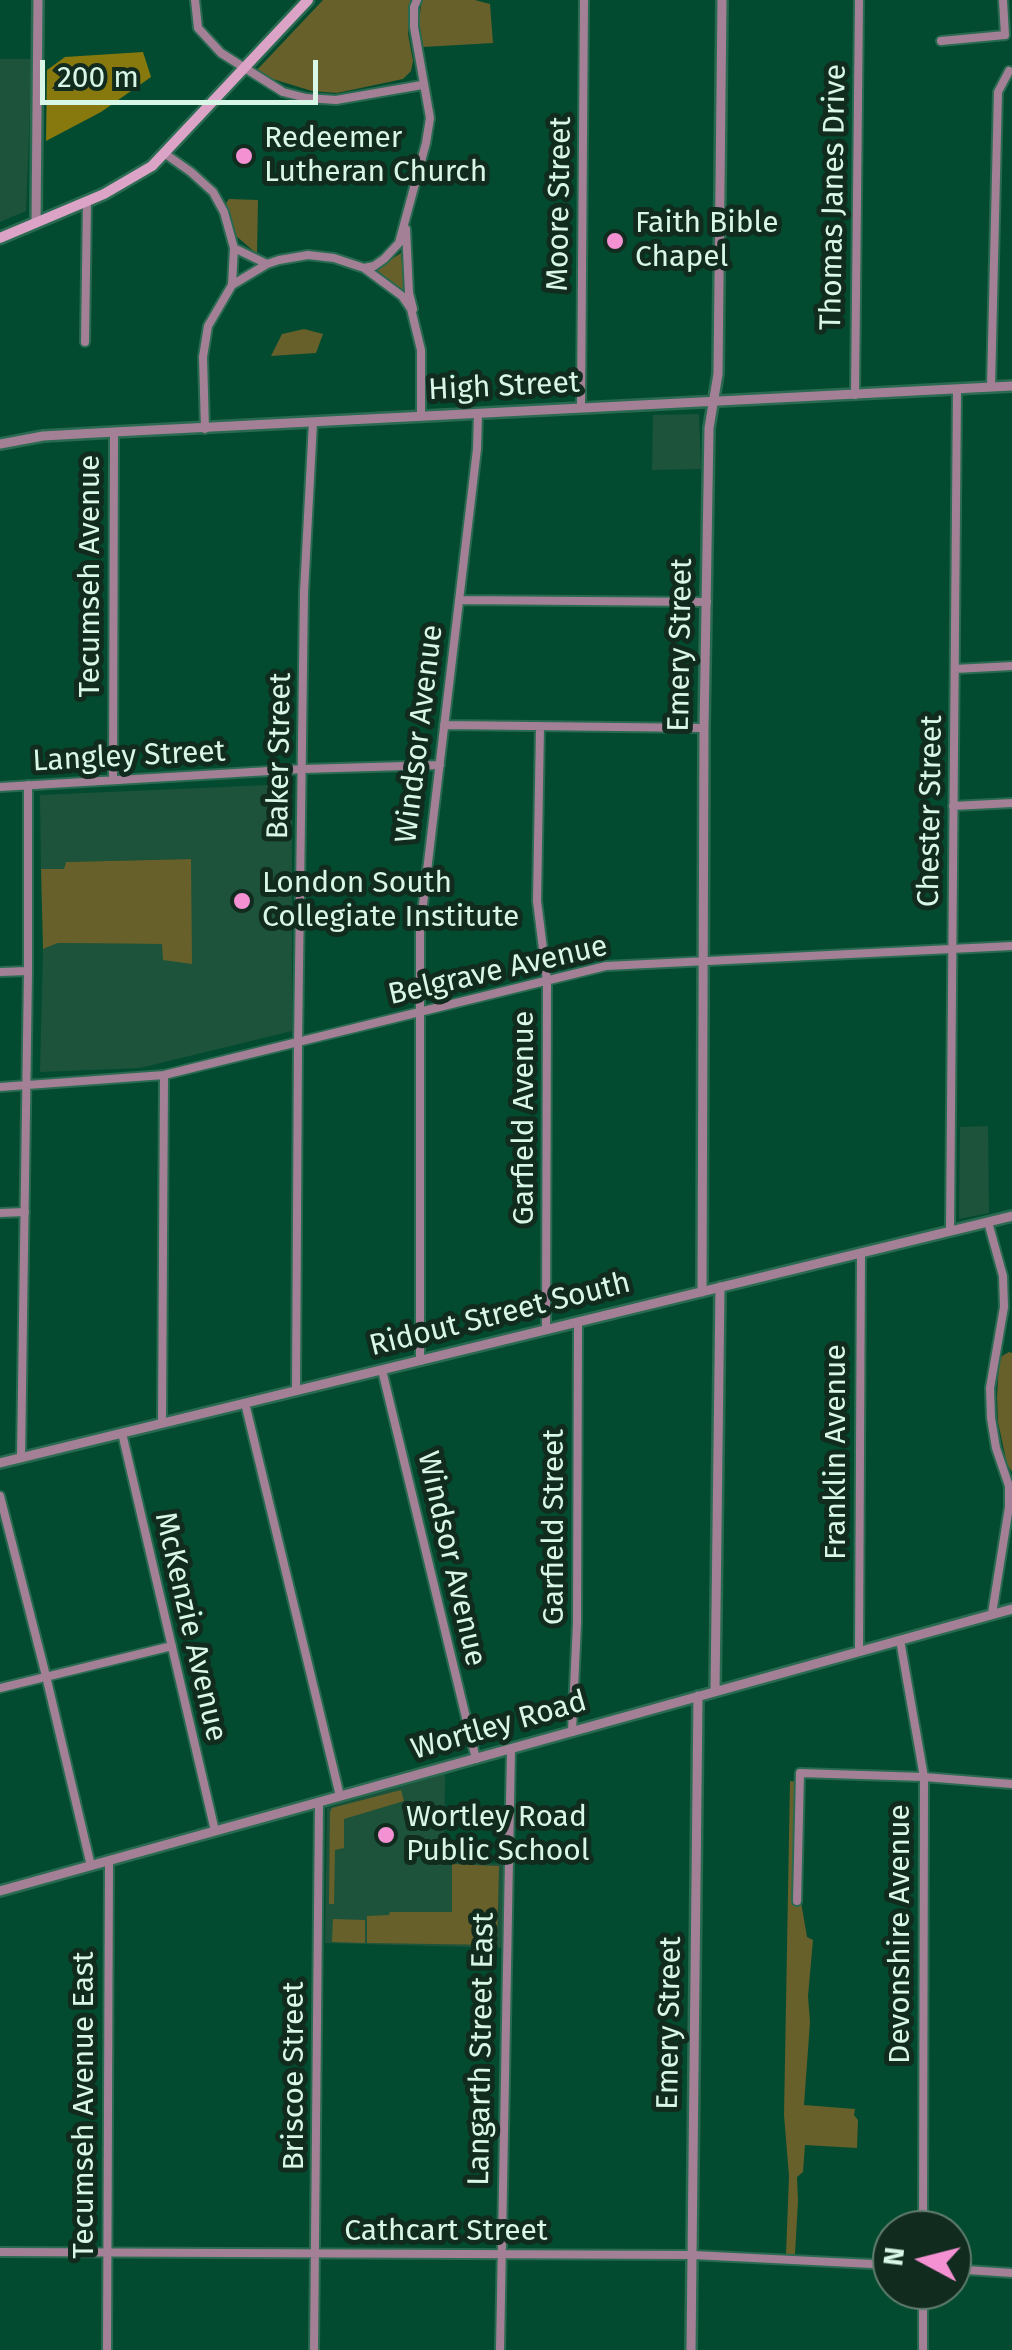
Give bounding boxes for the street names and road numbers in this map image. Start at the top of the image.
street label: Thomas Janes Drive [814,64,854,330]
street label: Moore Street [540,116,580,292]
street label: High Street [427,365,581,409]
street label: Tecumseh Avenue [73,455,109,697]
street label: Emery Street [661,558,701,732]
street label: Windsor Avenue [389,623,451,845]
street label: Baker Street [261,672,299,840]
street label: Chester Street [911,715,951,907]
street label: Langley Street [32,734,226,780]
street label: Belgrave Avenue [385,928,611,1014]
street label: Garfield Avenue [507,1011,543,1225]
street label: Ridout Street South [366,1265,634,1365]
street label: Franklin Avenue [819,1344,855,1560]
street label: Garfield Street [537,1429,573,1625]
street label: Windsor Avenue [409,1448,493,1670]
street label: McKenzie Avenue [146,1509,234,1745]
street label: Wortley Road [407,1684,591,1768]
street label: Devonshire Avenue [883,1804,919,2064]
street label: Langarth Street East [462,1912,502,2186]
street label: Emery Street [650,1936,690,2110]
street label: Tecumseh Avenue East [67,1951,103,2259]
street label: Briscoe Street [277,1981,313,2171]
street label: Cathcart Street [344,2214,548,2250]

